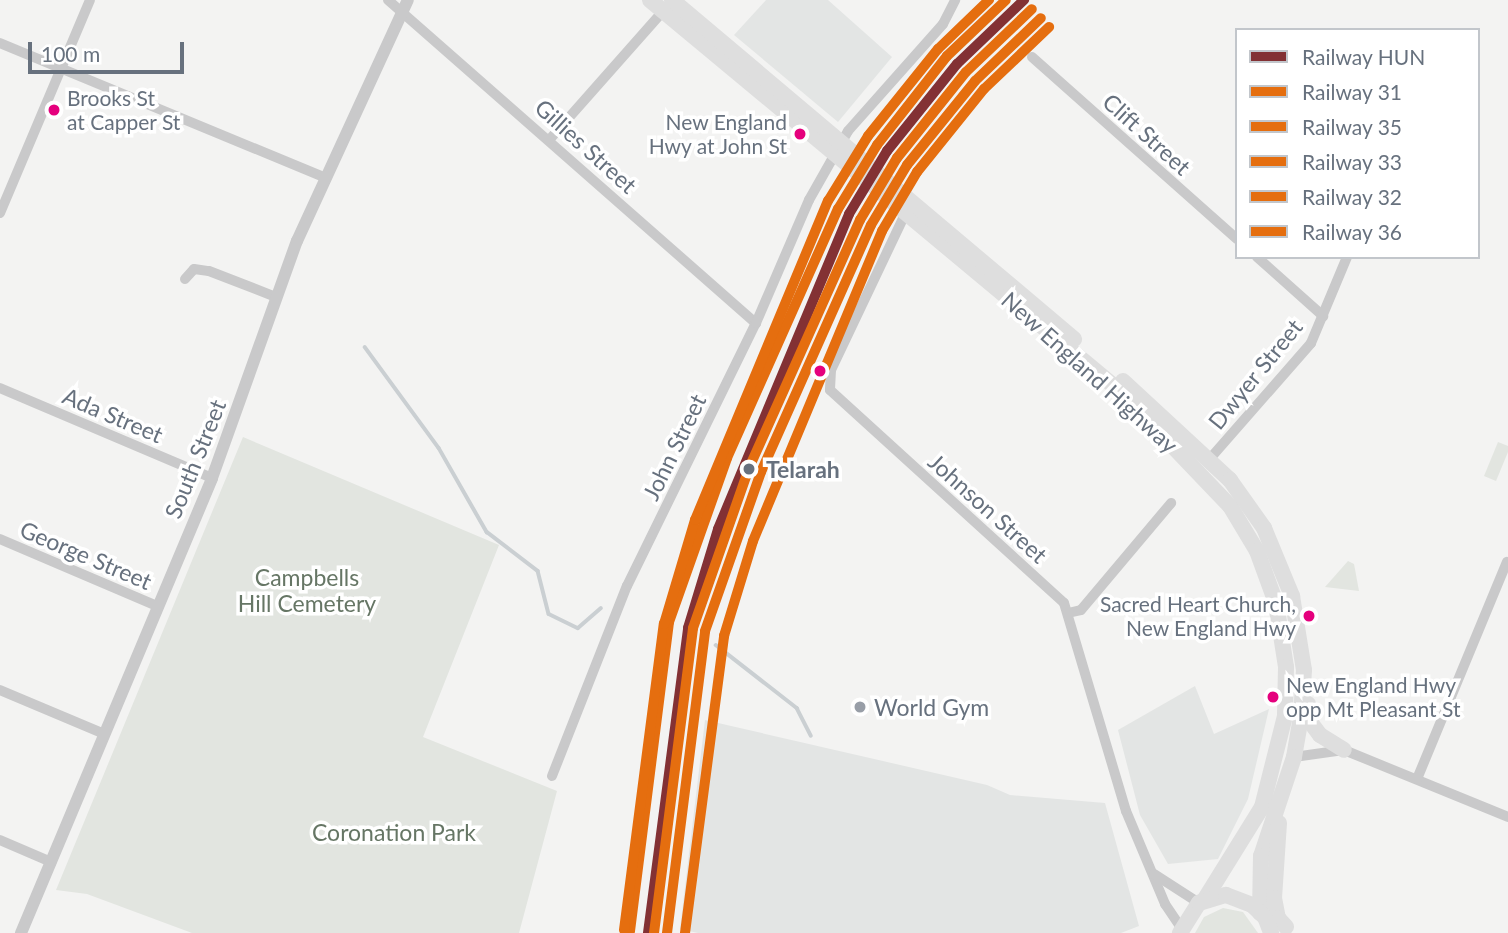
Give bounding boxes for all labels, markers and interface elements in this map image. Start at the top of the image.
scale bar [32,28,187,72]
legend [1235,28,1480,259]
text: 100 m [41,41,100,66]
text: Railway HUN [1302,44,1425,69]
text: Railway 31 [1302,79,1402,104]
place label: Brooks St at Capper St [67,85,181,135]
street label: Clift Street [1097,87,1197,181]
street label: Gillies Street [530,93,642,199]
marker: Brooks St at Capper St [47,103,61,117]
place label: New England Hwy at John St [648,109,787,159]
text: Railway 35 [1302,114,1402,139]
marker: New England Hwy at John St [793,127,807,141]
text: Railway 33 [1302,149,1402,174]
text: Railway 32 [1302,184,1402,209]
text: Railway 36 [1302,219,1402,244]
street label: New England Highway [996,285,1184,459]
street label: Dwyer Street [1202,313,1308,435]
unlabelled marker [813,364,827,378]
street label: Ada Street [59,382,167,448]
street label: John Street [637,390,711,504]
street label: South Street [159,396,231,522]
street label: Johnson Street [923,447,1053,569]
place label: Telarah [766,455,840,483]
marker: Telarah [738,458,760,480]
street label: George Street [16,515,156,595]
park label: Campbells Hill Cemetery [238,563,376,617]
place label: Sacred Heart Church, New England Hwy [1100,591,1296,641]
marker: Sacred Heart Church, New England Hwy [1302,609,1316,623]
place label: New England Hwy opp Mt Pleasant St [1286,672,1460,722]
marker: New England Hwy opp Mt Pleasant St [1266,690,1280,704]
place label: World Gym [874,693,989,721]
marker: World Gym [852,699,868,715]
park label: Coronation Park [312,818,476,846]

